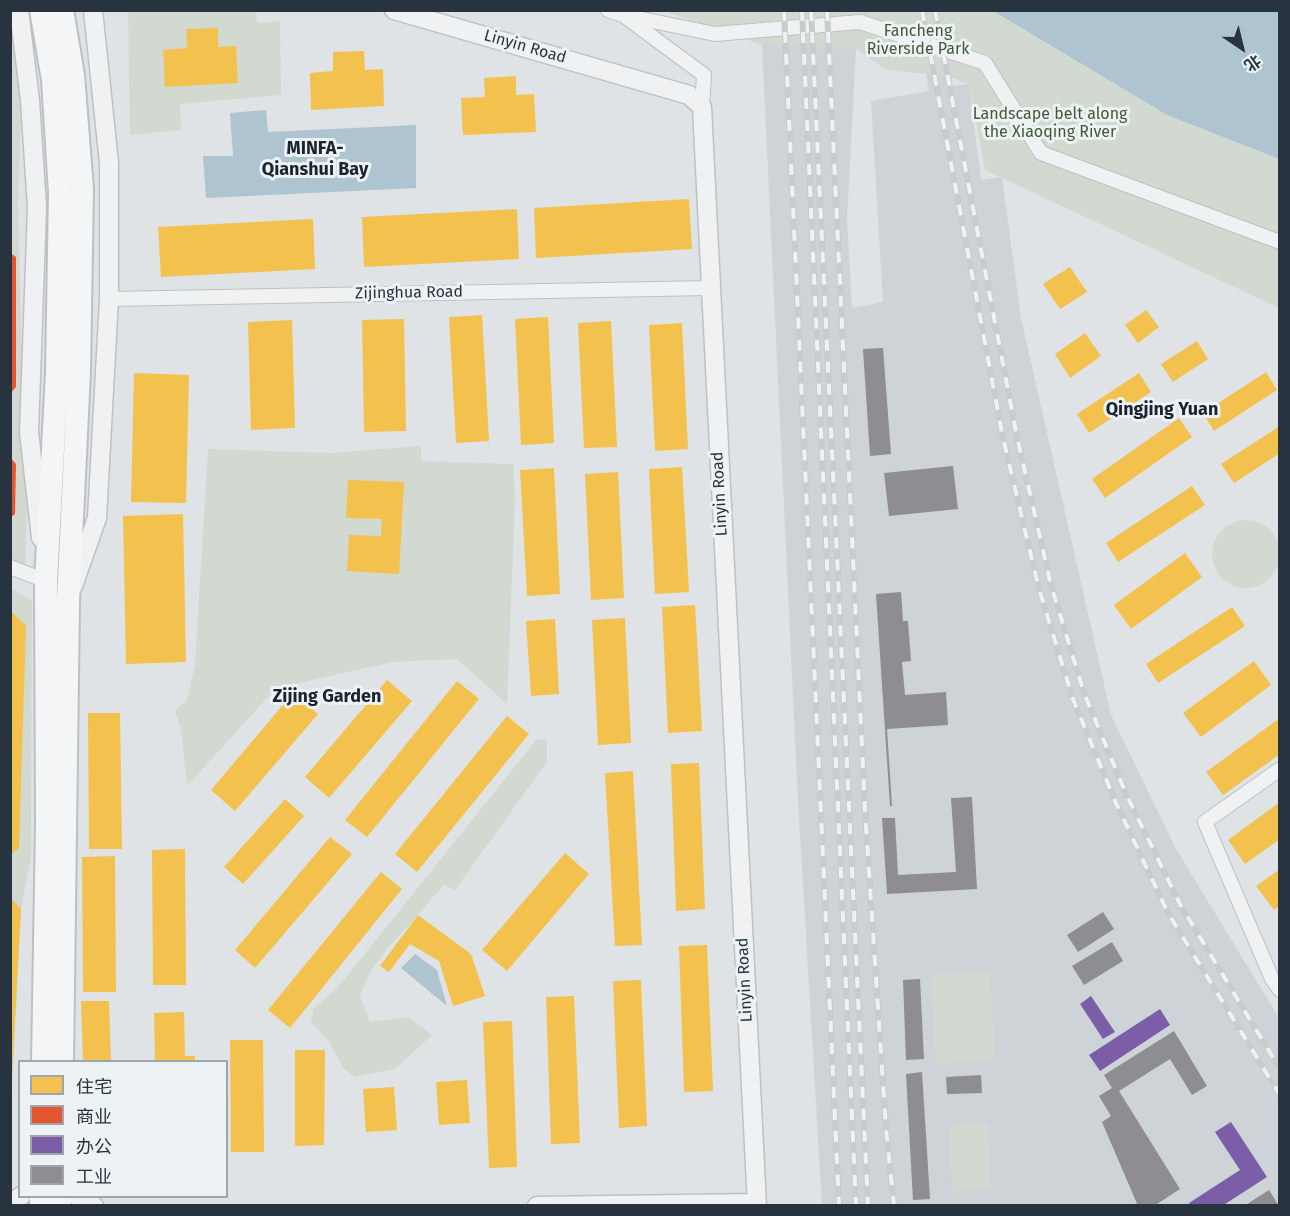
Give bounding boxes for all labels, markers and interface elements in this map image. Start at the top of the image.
north arrow [1212,18,1272,78]
park label: Fancheng Riverside Park [867,22,969,60]
street label: Linyin Road [482,26,568,68]
text: 北 [1241,51,1265,76]
park label: Landscape belt along the Xiaoqing River [973,105,1127,143]
district label: MINFA- Qianshui Bay [262,138,368,180]
street label: Zijinghua Road [355,282,463,304]
district label: Qingjing Yuan [1106,399,1218,421]
street label: Linyin Road [708,451,732,537]
district label: Zijing Garden [273,686,381,708]
street label: Linyin Road [733,937,757,1023]
legend [18,1060,228,1198]
text: 住宅 [76,1076,112,1098]
text: 商业 [76,1106,112,1128]
text: 办公 [76,1136,112,1158]
text: 工业 [76,1166,112,1188]

